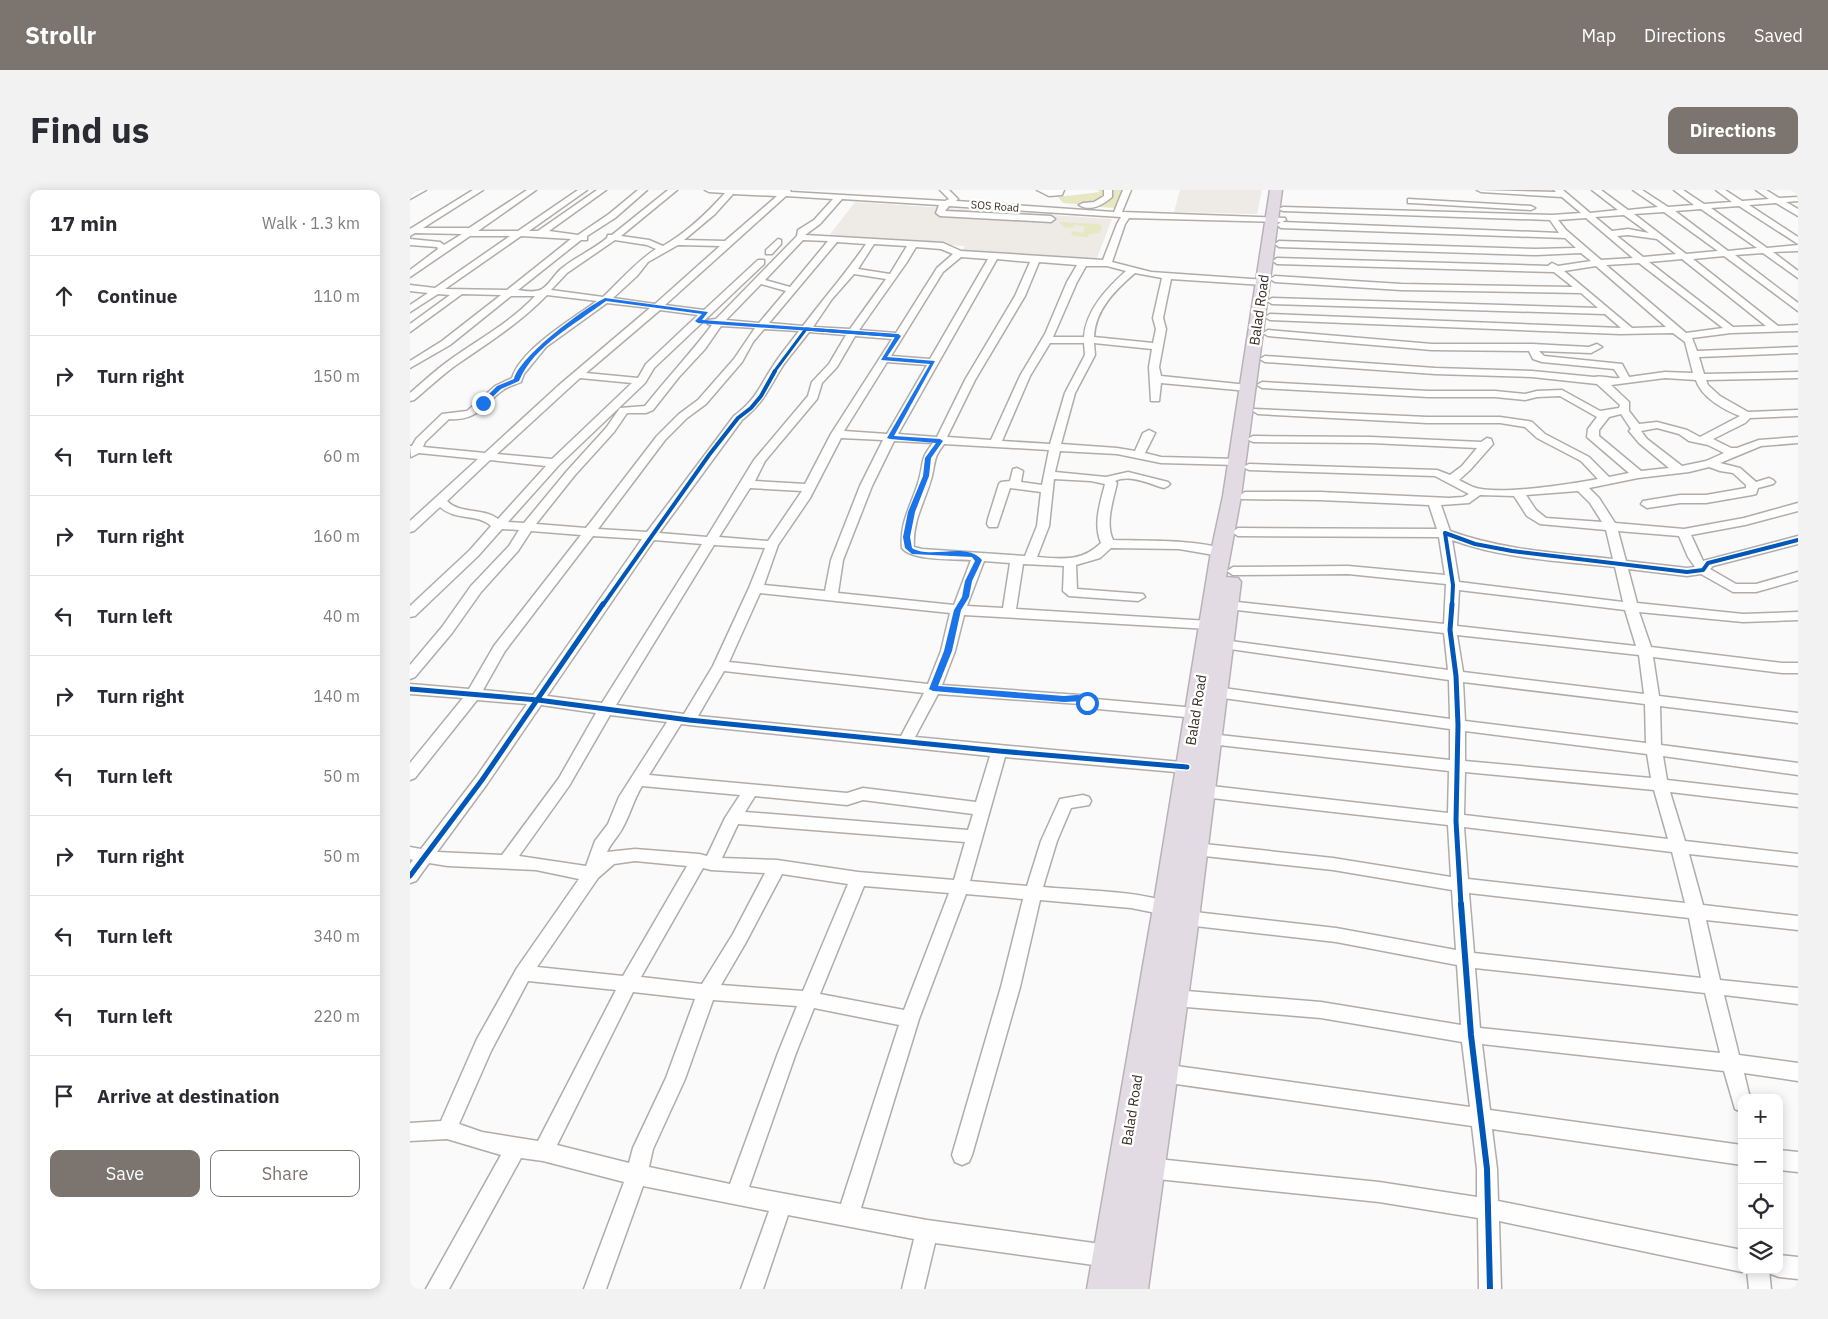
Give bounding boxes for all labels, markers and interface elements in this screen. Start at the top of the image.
text: Strollr [25,19,96,51]
text: Map [1581,24,1616,47]
text: Directions [1644,24,1726,47]
text: Saved [1754,24,1803,47]
text: Find us [30,107,149,153]
button: Directions [1668,107,1798,154]
street label: SOS Road [970,197,1020,215]
text: 17 min [50,209,117,237]
text: Walk · 1.3 km [262,213,360,233]
street label: Balad Road [1245,273,1273,347]
icon: ahead [50,282,78,310]
text: Continue [97,284,177,308]
text: 110 m [313,286,360,306]
icon: right [50,362,78,390]
text: Turn right [97,364,184,388]
text: 150 m [313,366,360,386]
route end [472,392,495,415]
icon: left [50,442,78,470]
text: Turn left [97,444,173,468]
text: 60 m [323,446,360,466]
icon: right [50,522,78,550]
text: Turn right [97,524,184,548]
text: 160 m [313,526,360,546]
icon: left [50,602,78,630]
text: Turn left [97,604,173,628]
text: 40 m [323,606,360,626]
street label: Balad Road [1182,673,1210,747]
icon: right [50,682,78,710]
text: Turn right [97,684,184,708]
text: 140 m [313,686,360,706]
route start [1076,692,1099,715]
icon: left [50,762,78,790]
text: Turn left [97,764,173,788]
text: 50 m [323,766,360,786]
icon: right [50,842,78,870]
text: Turn right [97,844,184,868]
text: 50 m [323,846,360,866]
icon: left [50,922,78,950]
text: Turn left [97,924,173,948]
text: 340 m [313,926,360,946]
icon: left [50,1002,78,1030]
text: Turn left [97,1004,173,1028]
text: 220 m [313,1006,360,1026]
street label: Balad Road [1118,1073,1146,1147]
icon: arrive [50,1082,78,1110]
text: Arrive at destination [97,1084,280,1108]
map controls [1738,1094,1783,1274]
button: + [1738,1094,1783,1139]
button: − [1738,1139,1783,1184]
button: Save [50,1150,200,1197]
button: Share [210,1150,360,1197]
button: locate [1738,1184,1783,1229]
button: layers [1738,1229,1783,1274]

